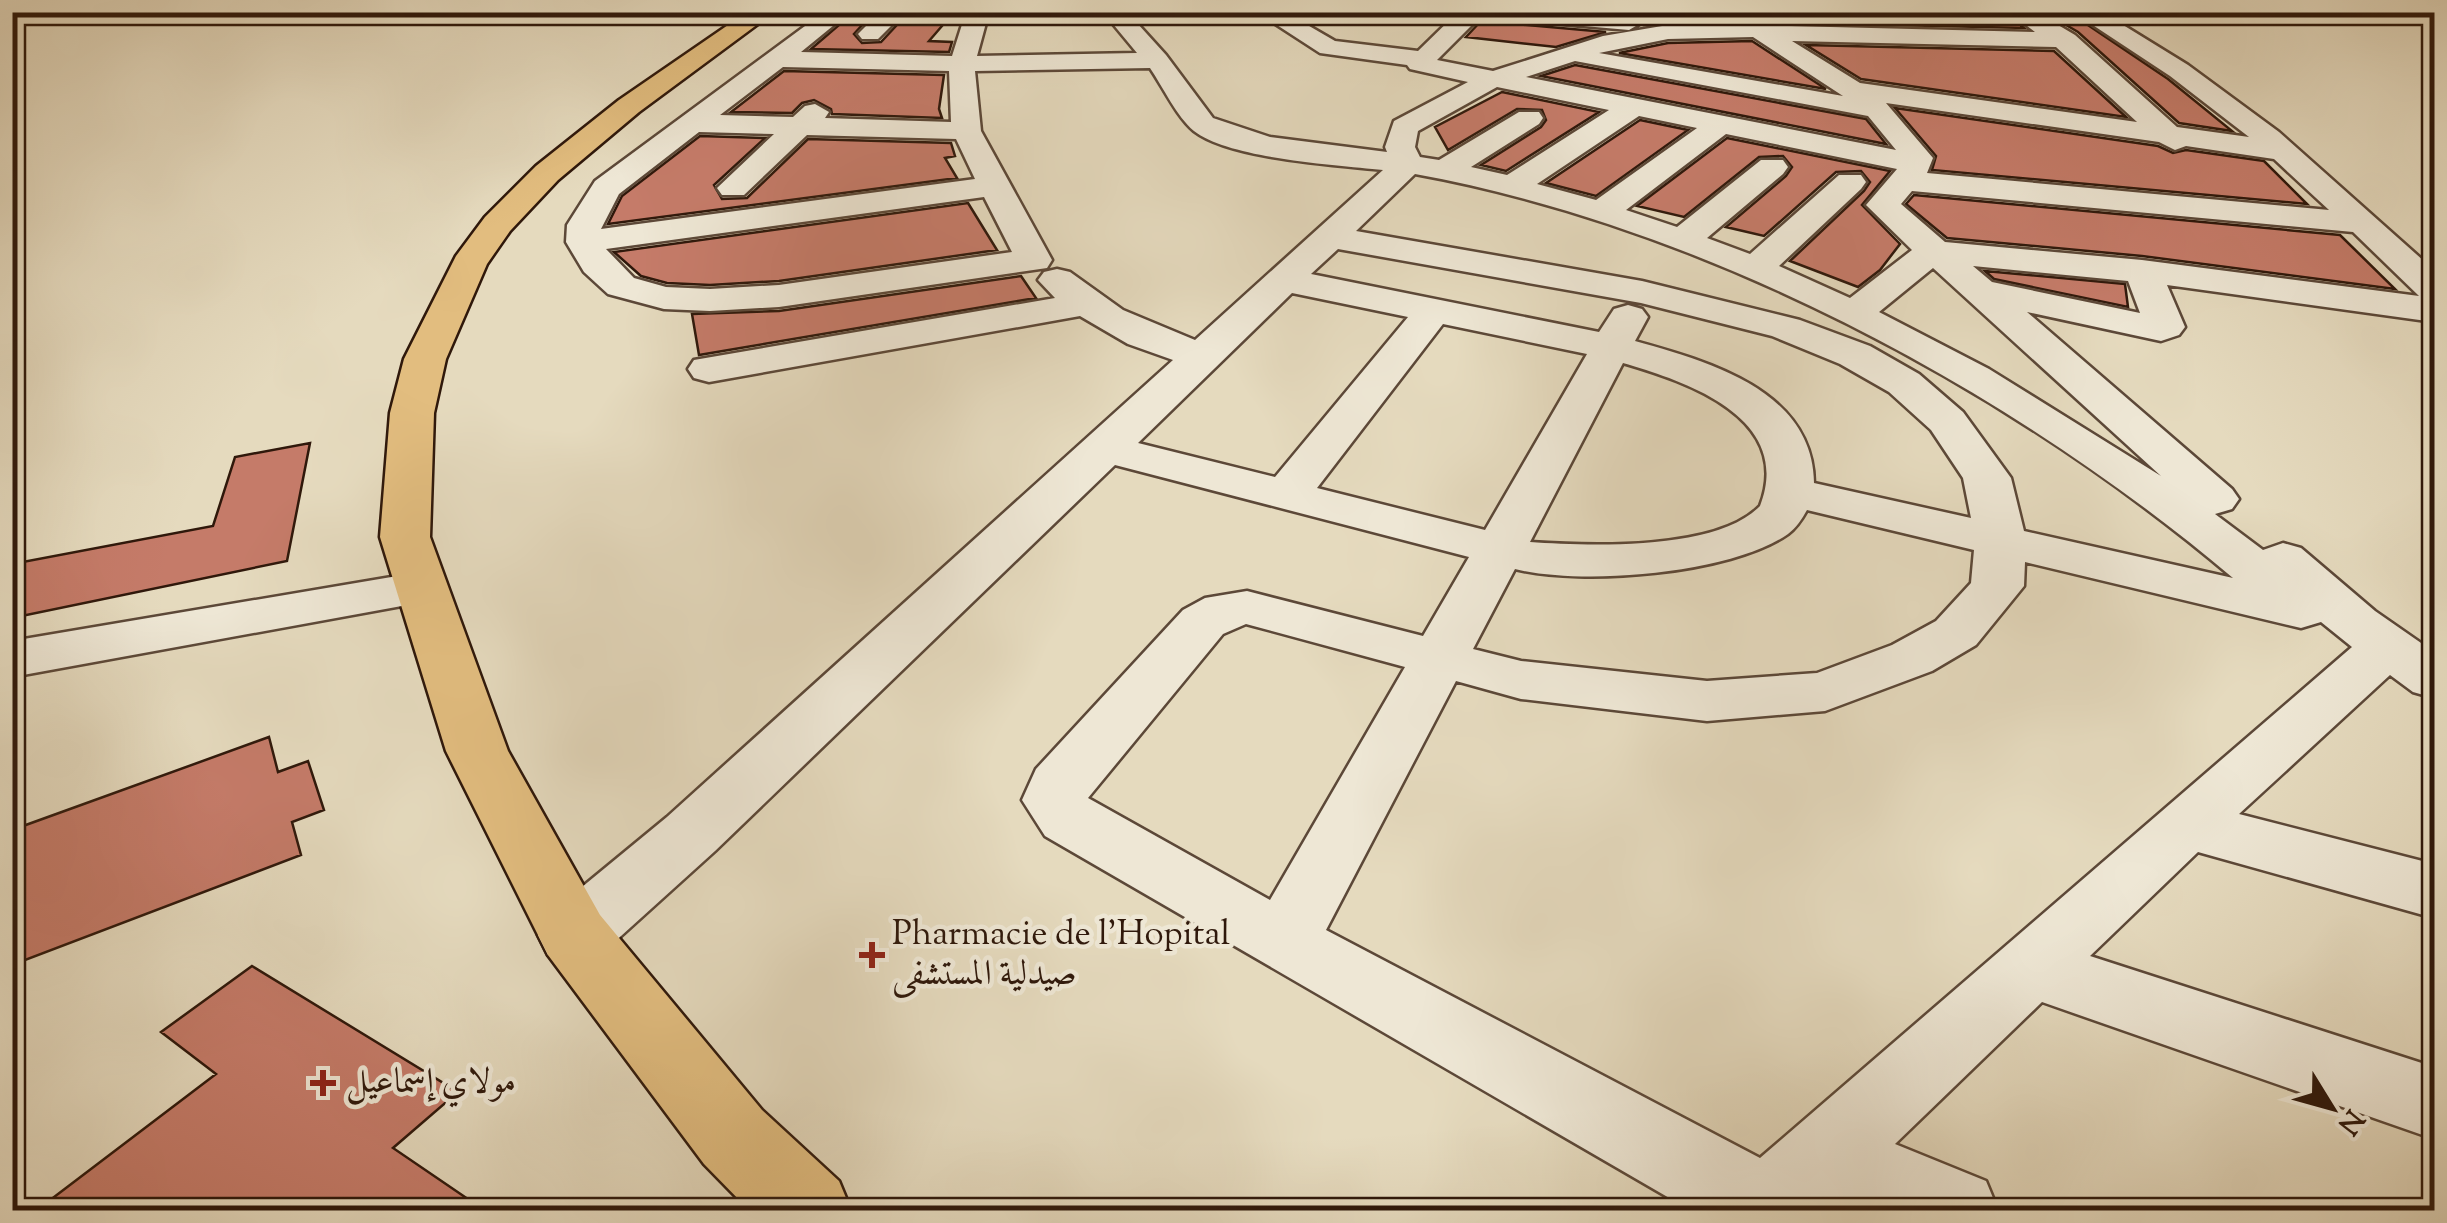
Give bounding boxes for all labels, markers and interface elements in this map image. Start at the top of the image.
place label: Pharmacie de l'Hopital صيدلية المستشفى [892,910,1231,1001]
marker: Pharmacie de l'Hopital صيدلية المستشفى [861,944,883,966]
place label: مولاي إسماعيل [346,1058,516,1109]
north arrow [2282,1058,2382,1158]
marker: مولاي إسماعيل [310,1070,336,1096]
text: N [2327,1100,2372,1142]

